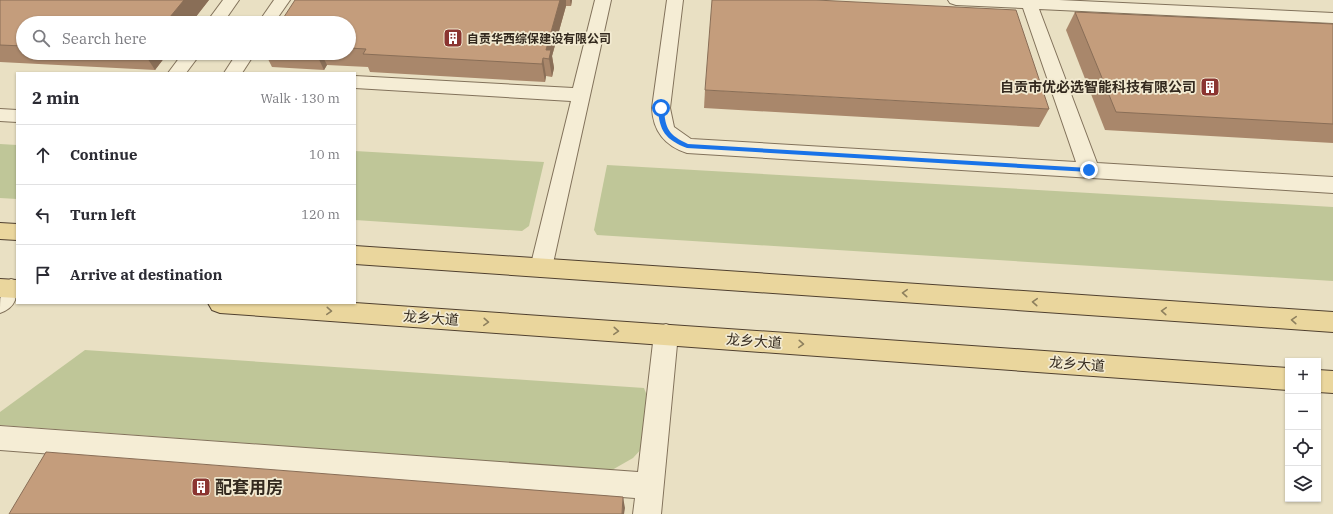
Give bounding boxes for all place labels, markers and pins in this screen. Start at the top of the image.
building icon: 自贡华西综保建设有限公司 [442,27,464,49]
place label: 自贡华西综保建设有限公司 [467,31,611,46]
building icon: 自贡市优必选智能科技有限公司 [1199,76,1221,98]
place label: 自贡市优必选智能科技有限公司 [1000,78,1196,96]
building icon: 配套用房 [190,476,212,498]
place label: 配套用房 [215,476,283,498]

